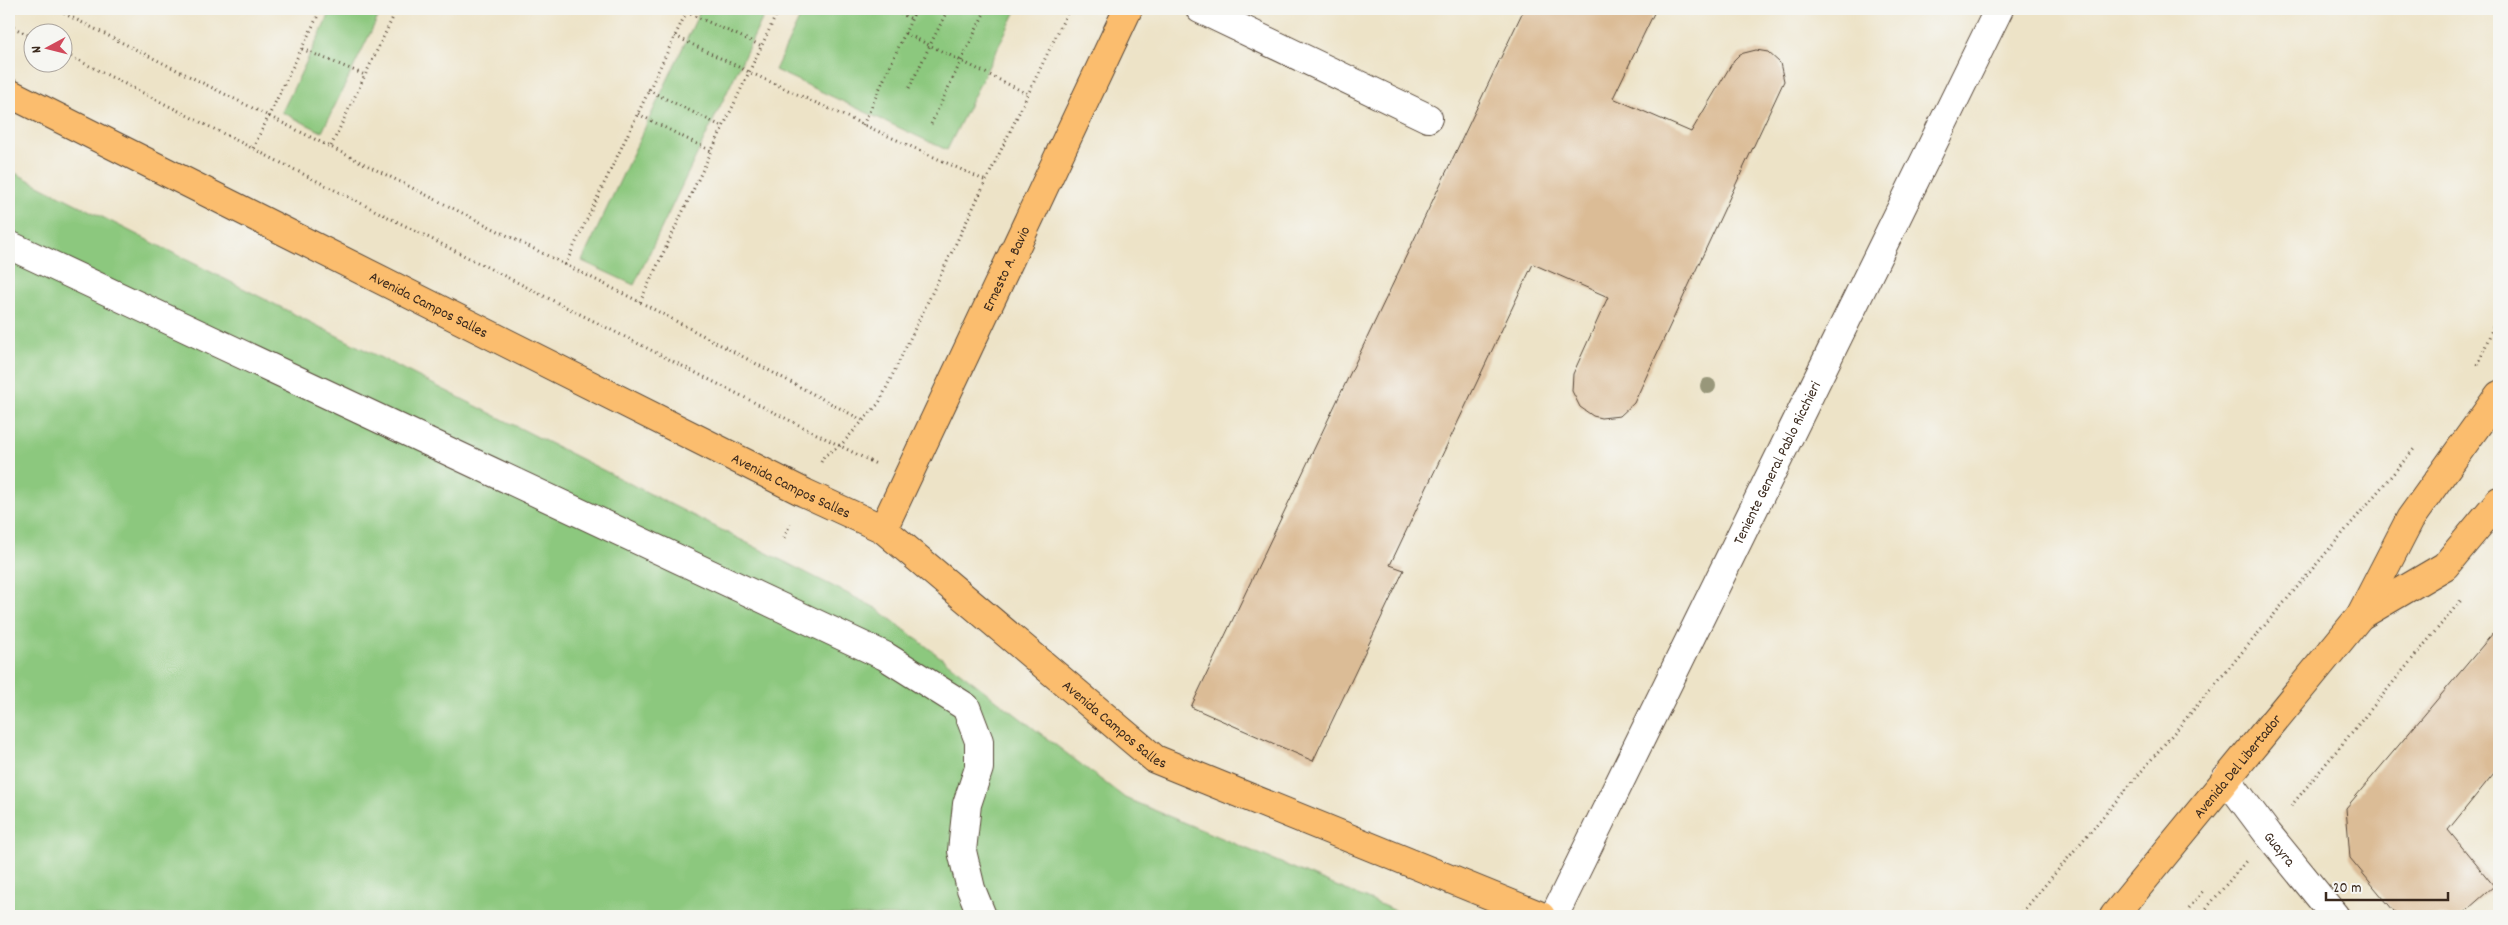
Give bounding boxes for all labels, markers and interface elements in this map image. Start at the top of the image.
north arrow [22,22,72,72]
text: N [27,45,47,54]
street label: Ernesto A. Bavio [978,223,1037,316]
street label: Avenida Campos Salles [365,267,491,345]
street label: Teniente General Pablo Ricchieri [1729,378,1828,549]
street label: Avenida Campos Salles [727,449,853,525]
street label: Avenida Campos Salles [1056,676,1170,776]
street label: Avenida Del Libertador [2189,710,2288,824]
street label: Guayra [2257,828,2300,873]
scale bar [2326,870,2448,902]
text: 20 m [2333,878,2361,900]

